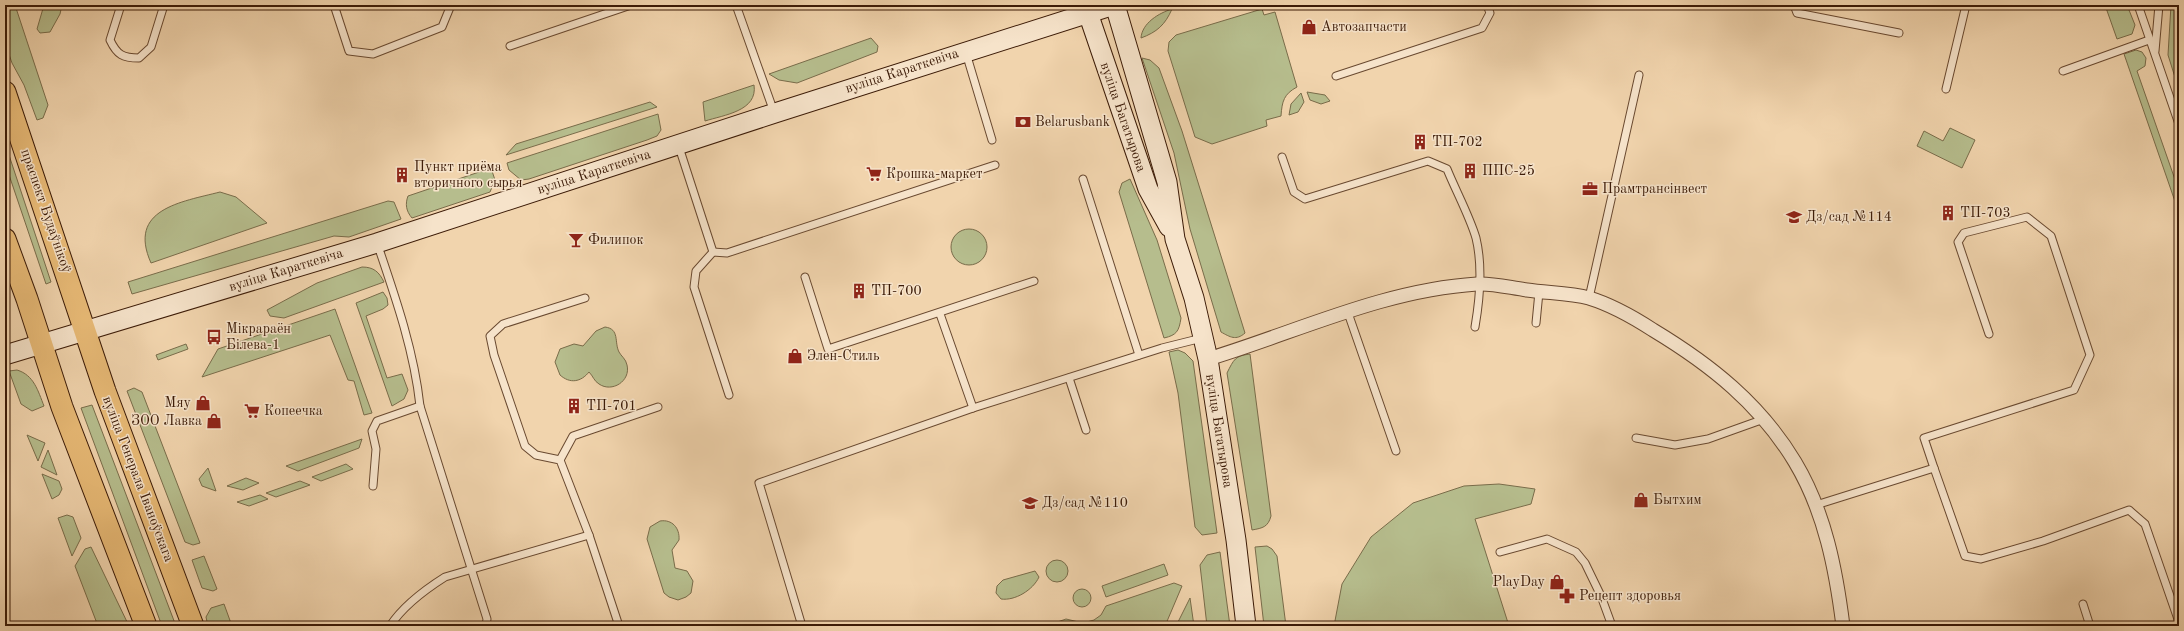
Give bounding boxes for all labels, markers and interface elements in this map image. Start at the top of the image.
shop icon: Автозапчасти [1300,18,1318,36]
place label: Автозапчасти [1321,20,1407,34]
street label: вуліца Караткевіча [844,46,961,96]
street label: вуліца Багатырова [1098,60,1148,174]
bank icon: Belarusbank [1014,113,1032,131]
place label: Belarusbank [1035,115,1110,129]
building icon: ТП-702 [1411,133,1429,151]
place label: ТП-702 [1432,135,1483,149]
street label: праспект Будаўнікоў [18,147,74,275]
street label: вуліца Караткевіча [536,147,653,197]
place label: Пункт приёма вторичного сырья [414,160,523,190]
building icon: ППС-25 [1461,162,1479,180]
place label: ППС-25 [1482,164,1535,178]
supermarket icon: Крошка-маркет [865,165,883,183]
building icon: Пункт приёма вторичного сырья [393,166,411,184]
place label: Крошка-маркет [886,167,983,181]
office icon: Прамтрансінвест [1581,180,1599,198]
place label: Прамтрансінвест [1602,182,1708,196]
building icon: ТП-703 [1939,204,1957,222]
place label: ТП-703 [1960,206,2011,220]
school or university icon: Дз/сад №114 [1785,208,1803,226]
place label: Дз/сад №114 [1806,210,1892,224]
bar icon: Филипок [567,231,585,249]
place label: Филипок [588,233,644,247]
street label: вуліца Караткевіча [227,246,345,294]
building icon: ТП-700 [850,282,868,300]
place label: ТП-700 [871,284,922,298]
place label: Мікрараён Білева-1 [226,322,291,352]
bus stop icon: Мікрараён Білева-1 [205,328,223,346]
shop icon: Элен-Стиль [786,347,804,365]
place label: Элен-Стиль [807,349,880,363]
street label: вуліца Багатырова [1203,373,1235,489]
street label: вуліца Генерала Іваноўскага [100,394,176,564]
shop icon: Мяу [194,394,212,412]
place label: Мяу [165,396,192,410]
building icon: ТП-701 [565,397,583,415]
place label: ТП-701 [586,399,637,413]
supermarket icon: Копеечка [243,402,261,420]
place label: Копеечка [264,404,323,418]
shop icon: ЗОО Лавка [205,412,223,430]
place label: ЗОО Лавка [131,414,202,428]
shop icon: Бытхим [1632,491,1650,509]
place label: Бытхим [1653,493,1702,507]
school or university icon: Дз/сад №110 [1021,494,1039,512]
place label: Дз/сад №110 [1042,496,1128,510]
shop icon: PlayDay [1548,573,1566,591]
place label: PlayDay [1493,575,1546,589]
pharmacy icon: Рецепт здоровья [1558,587,1576,605]
place label: Рецепт здоровья [1579,589,1681,603]

